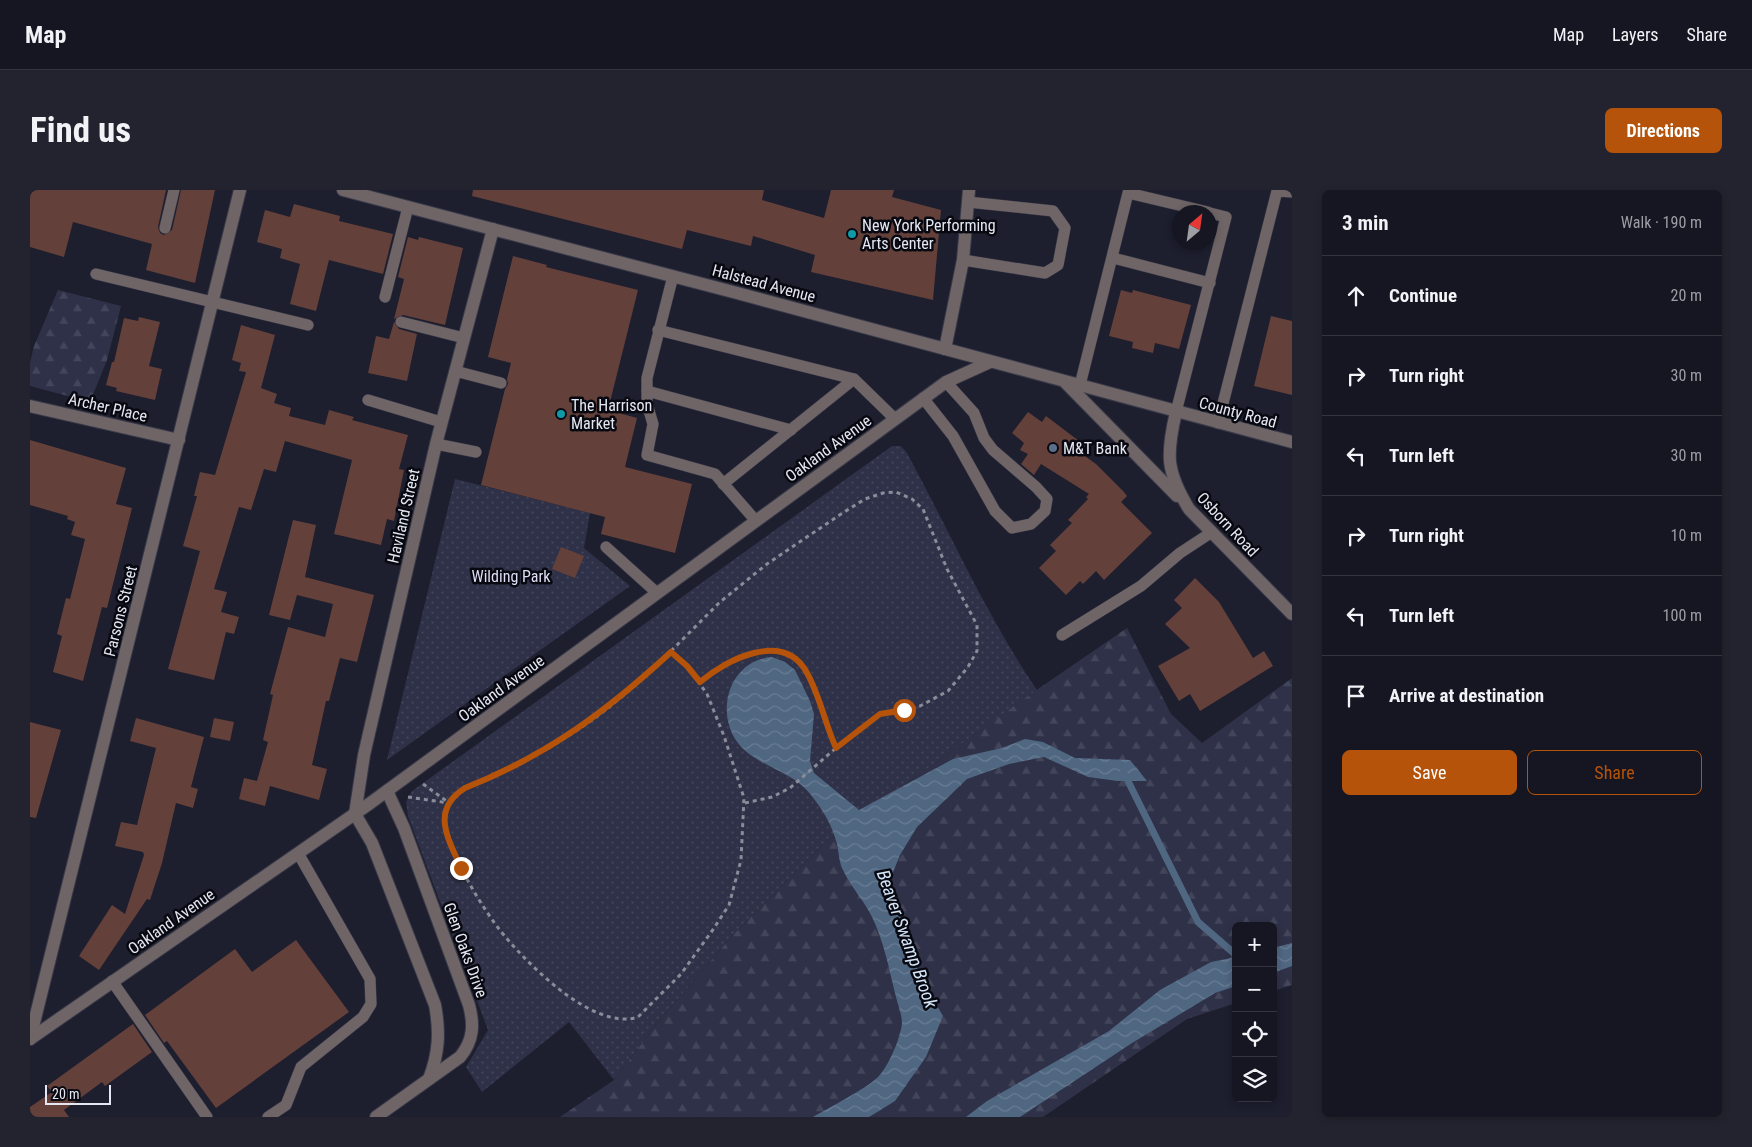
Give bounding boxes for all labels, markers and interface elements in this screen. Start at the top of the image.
text: Map [25,21,66,49]
text: Map [1553,24,1584,45]
text: Layers [1612,24,1659,45]
text: Share [1687,24,1727,45]
button: Directions [1605,108,1722,153]
text: Find us [30,110,131,151]
north arrow [1172,205,1217,250]
text: 3 min [1342,211,1389,235]
text: Walk · 190 m [1621,213,1702,232]
place label: New York Performing Arts Center [862,216,996,253]
marker: New York Performing Arts Center [846,228,858,240]
street label: Halstead Avenue [710,261,818,306]
icon: ahead [1342,282,1370,310]
text: Continue [1389,284,1457,307]
text: 20 m [1670,286,1702,305]
icon: right [1342,362,1370,390]
text: Turn right [1389,364,1464,387]
text: 30 m [1670,366,1702,385]
street label: Archer Place [67,389,149,426]
street label: County Road [1197,393,1279,432]
place label: The Harrison Market [571,396,652,433]
marker: The Harrison Market [555,408,567,420]
street label: Oakland Avenue [782,411,875,486]
place label: M&T Bank [1063,439,1128,458]
marker: M&T Bank [1047,442,1059,454]
icon: left [1342,442,1370,470]
text: Turn left [1389,444,1454,467]
text: 30 m [1670,446,1702,465]
street label: Haviland Street [383,467,424,565]
street label: Osborn Road [1193,488,1262,561]
icon: right [1342,522,1370,550]
text: Turn right [1389,524,1464,547]
text: 10 m [1670,526,1702,545]
street label: Parsons Street [100,564,141,658]
park label: Wilding Park [472,567,551,586]
icon: left [1342,602,1370,630]
text: Turn left [1389,604,1454,627]
text: 100 m [1663,606,1702,625]
street label: Oakland Avenue [455,651,548,726]
icon: arrive [1342,682,1370,710]
text: Arrive at destination [1389,684,1544,707]
route start [893,699,916,722]
button: Save [1342,750,1517,795]
button: Share [1527,750,1702,795]
route end [450,857,473,880]
water label: Beaver Swamp Brook [873,867,943,1012]
street label: Oakland Avenue [124,885,218,958]
street label: Glen Oaks Drive [440,900,491,1000]
map controls [1232,922,1277,1102]
button: + [1232,922,1277,967]
button: − [1232,967,1277,1012]
button: locate [1232,1012,1277,1057]
button: layers [1232,1057,1277,1102]
scale bar [45,1082,111,1105]
text: 20 m [52,1086,80,1102]

